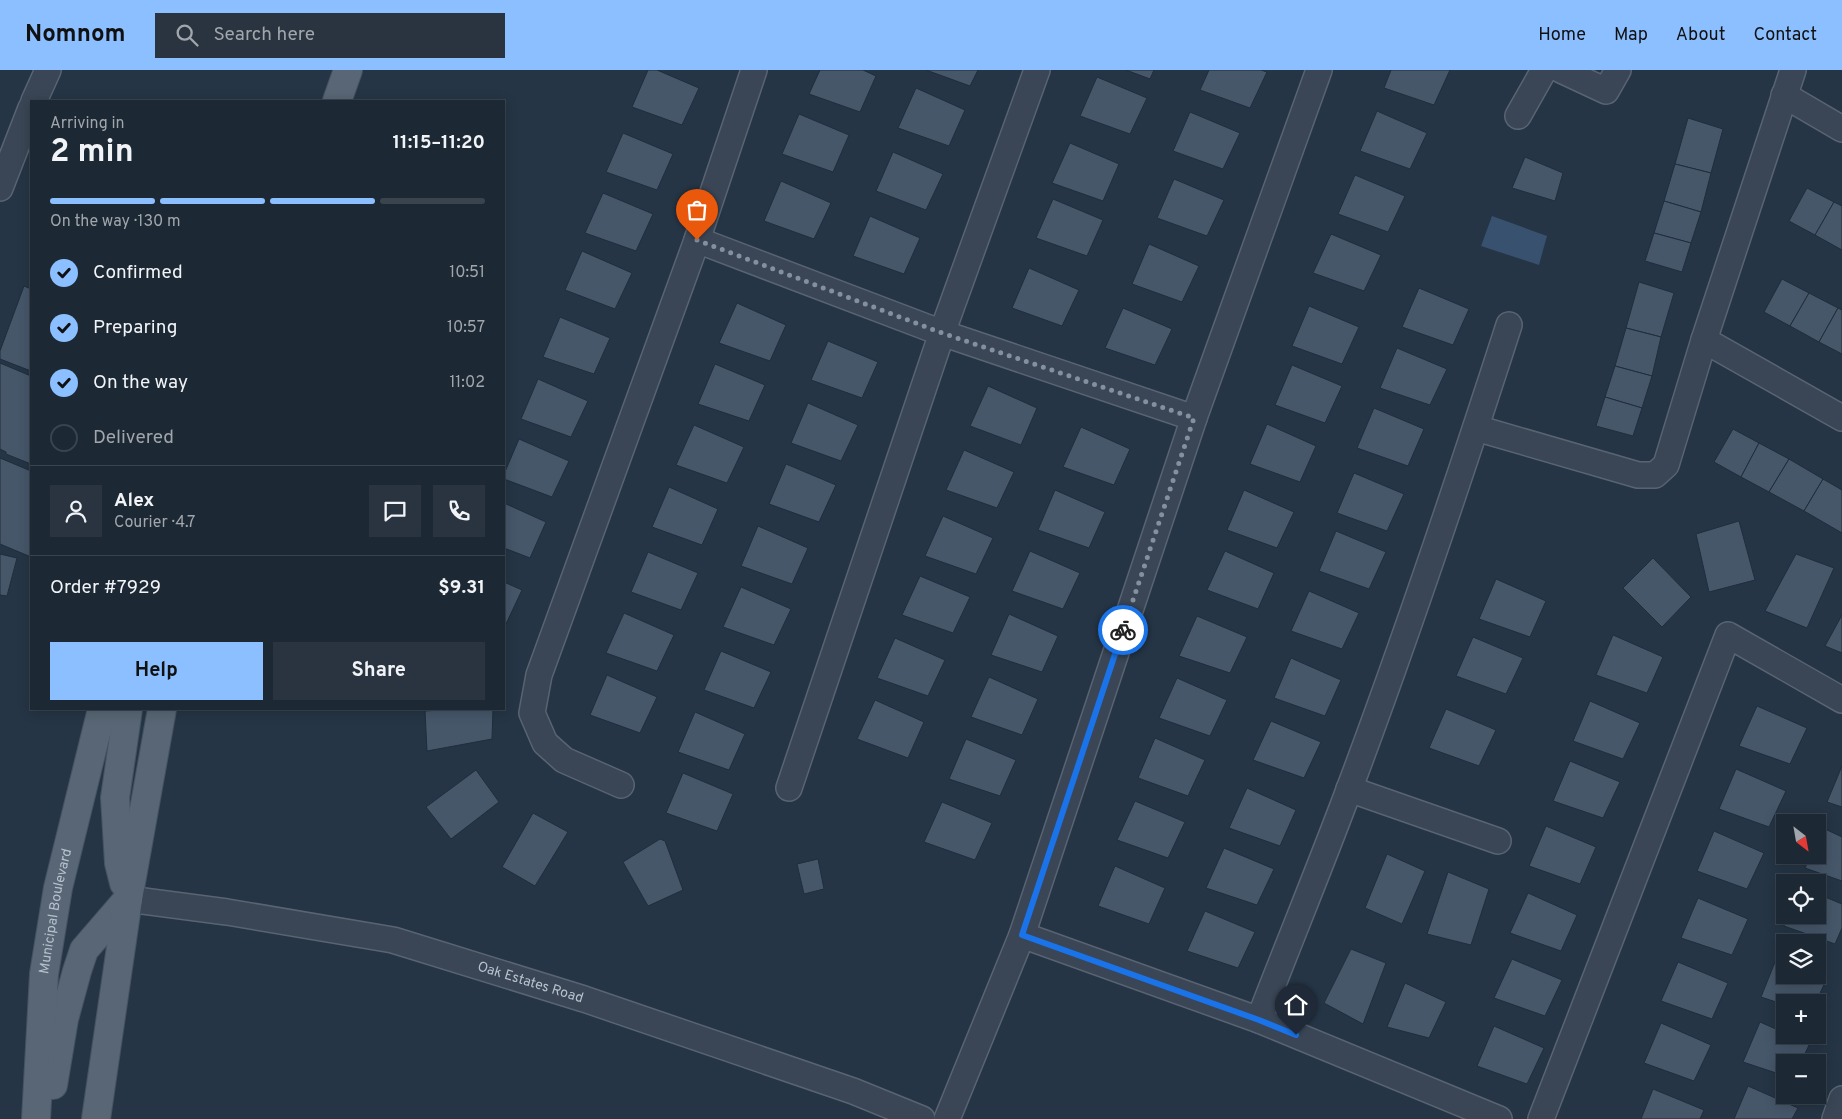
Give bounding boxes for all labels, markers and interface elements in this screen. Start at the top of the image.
search box [155,13,505,58]
text: Nomnom [25,20,125,50]
icon: search [173,21,201,49]
text: Search here [213,23,315,47]
text: Home [1538,24,1586,47]
text: Map [1614,24,1648,47]
text: About [1676,24,1725,47]
text: Contact [1753,24,1817,47]
text: Arriving in [50,114,125,134]
text: 11:15–11:20 [393,131,485,155]
text: 2 min [50,133,134,173]
pin [676,189,718,240]
icon: bag [683,196,711,224]
text: On the way · 130 m [50,212,181,232]
icon: check [50,259,78,287]
text: Confirmed [93,261,183,285]
text: 10:51 [449,263,485,283]
icon: check [50,314,78,342]
text: Preparing [93,316,177,340]
text: 10:57 [447,318,485,338]
icon: check [50,369,78,397]
text: On the way [93,371,188,395]
text: 11:02 [449,373,485,393]
text: Delivered [93,426,174,450]
button: person [50,485,102,537]
button: chat [369,485,421,537]
button: phone [433,485,485,537]
text: Alex [114,489,154,513]
text: Courier · 4.7 [114,513,195,533]
text: Order #7929 [50,576,161,600]
text: $9.31 [438,576,485,600]
courier [1098,605,1148,655]
icon: bike [1109,616,1137,644]
button: Help [50,642,263,700]
button: Share [273,642,485,700]
north arrow [1776,814,1826,864]
map controls [1776,814,1826,1104]
street label: Municipal Boulevard [36,847,76,975]
button: locate [1776,874,1826,924]
button: layers [1776,934,1826,984]
street label: Oak Estates Road [475,958,585,1007]
pin [1275,984,1317,1035]
icon: home [1282,991,1310,1019]
button: + [1776,994,1826,1044]
button: − [1776,1054,1826,1104]

